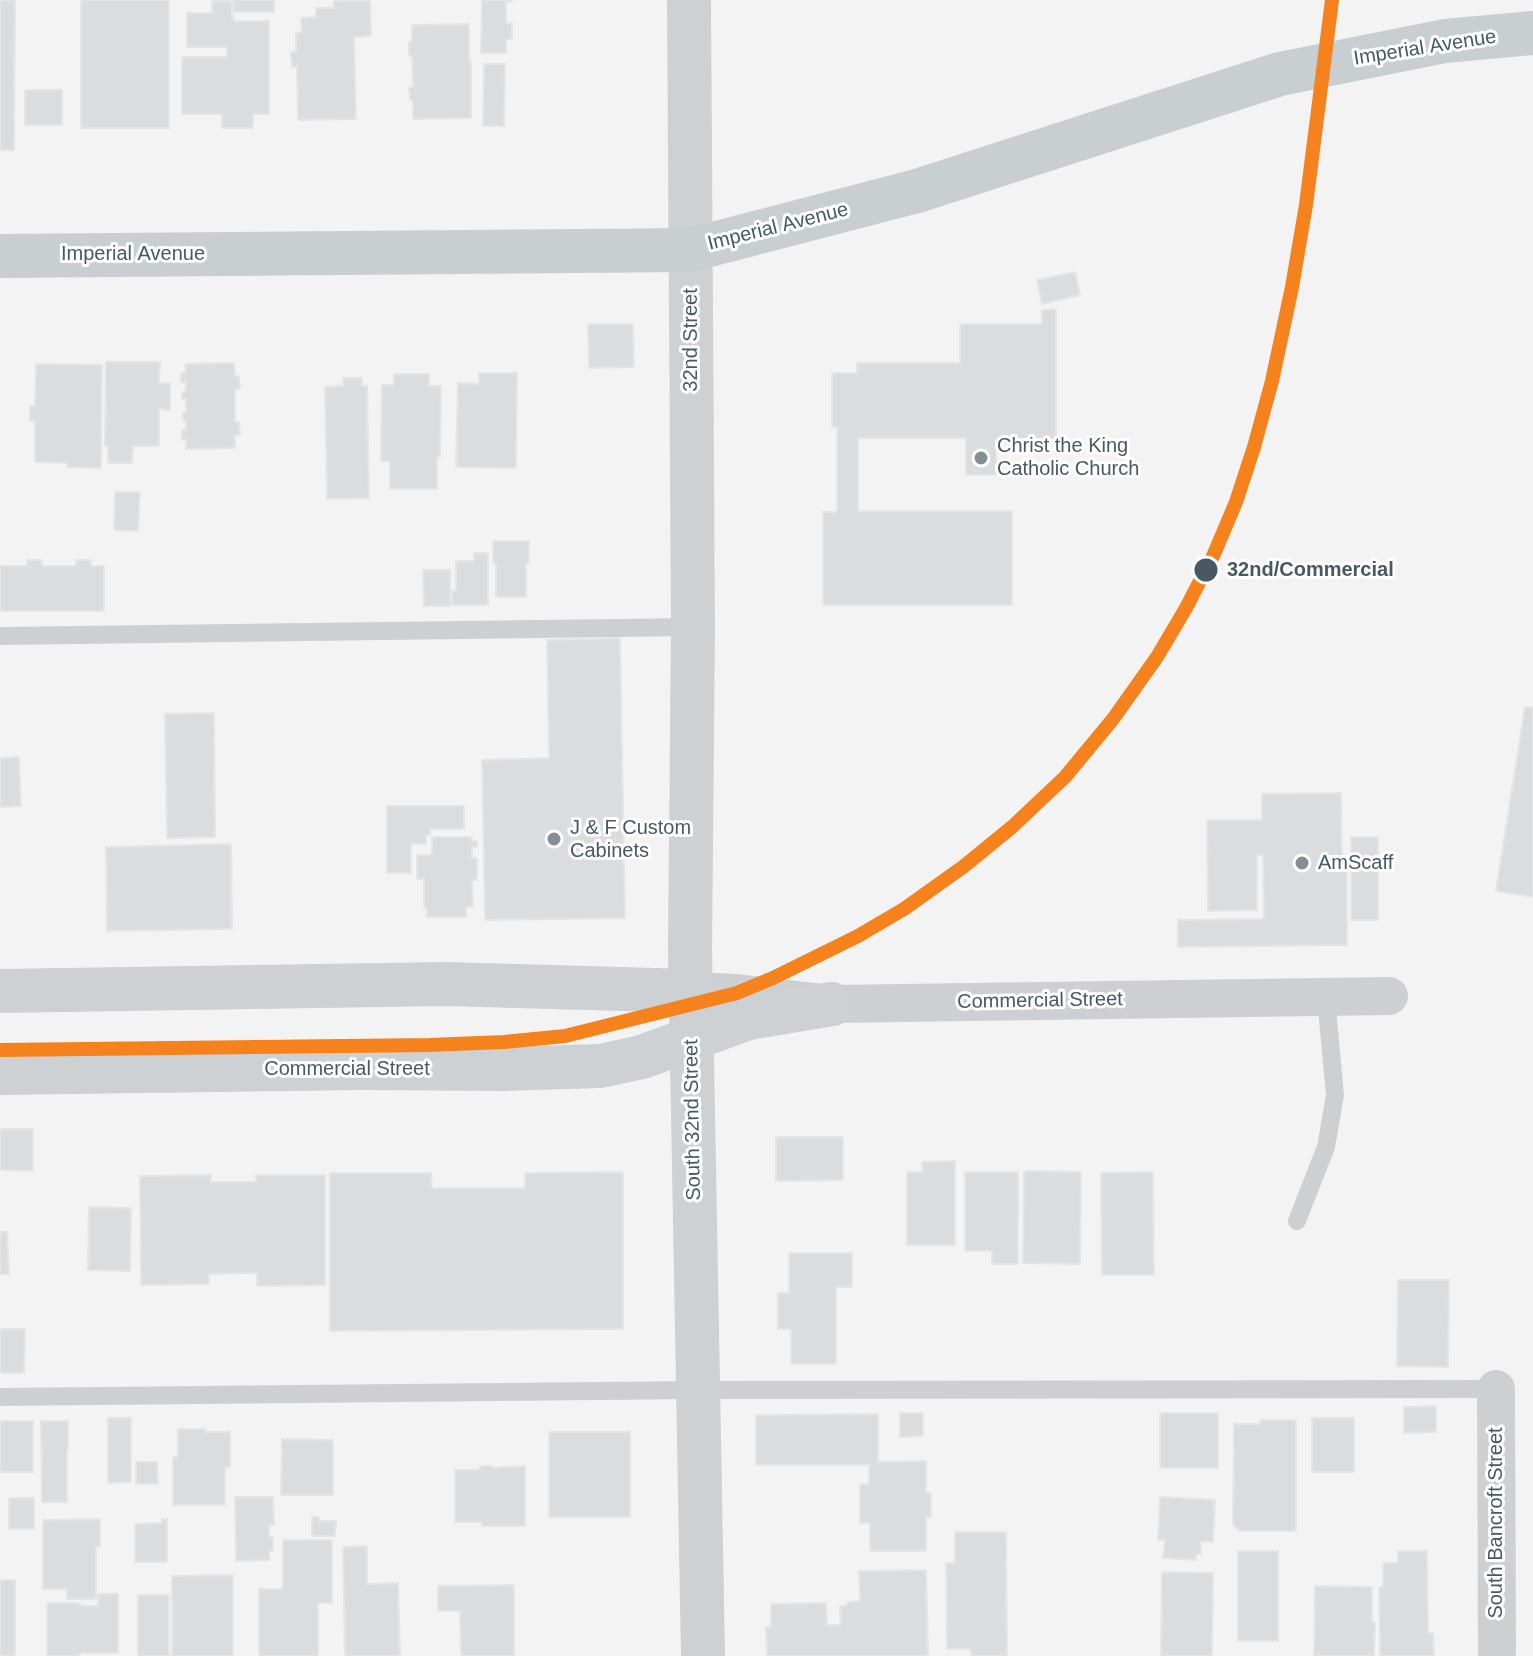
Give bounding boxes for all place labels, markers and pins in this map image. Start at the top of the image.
place label: Christ the King Catholic Church [997,434,1139,481]
marker: Christ the King Catholic Church [972,449,990,467]
marker: 32nd/Commercial [1192,556,1220,584]
place label: 32nd/Commercial [1227,558,1394,582]
place label: J & F Custom Cabinets [570,816,691,863]
marker: J & F Custom Cabinets [545,830,563,848]
place label: AmScaff [1318,851,1393,875]
marker: AmScaff [1293,854,1311,872]

